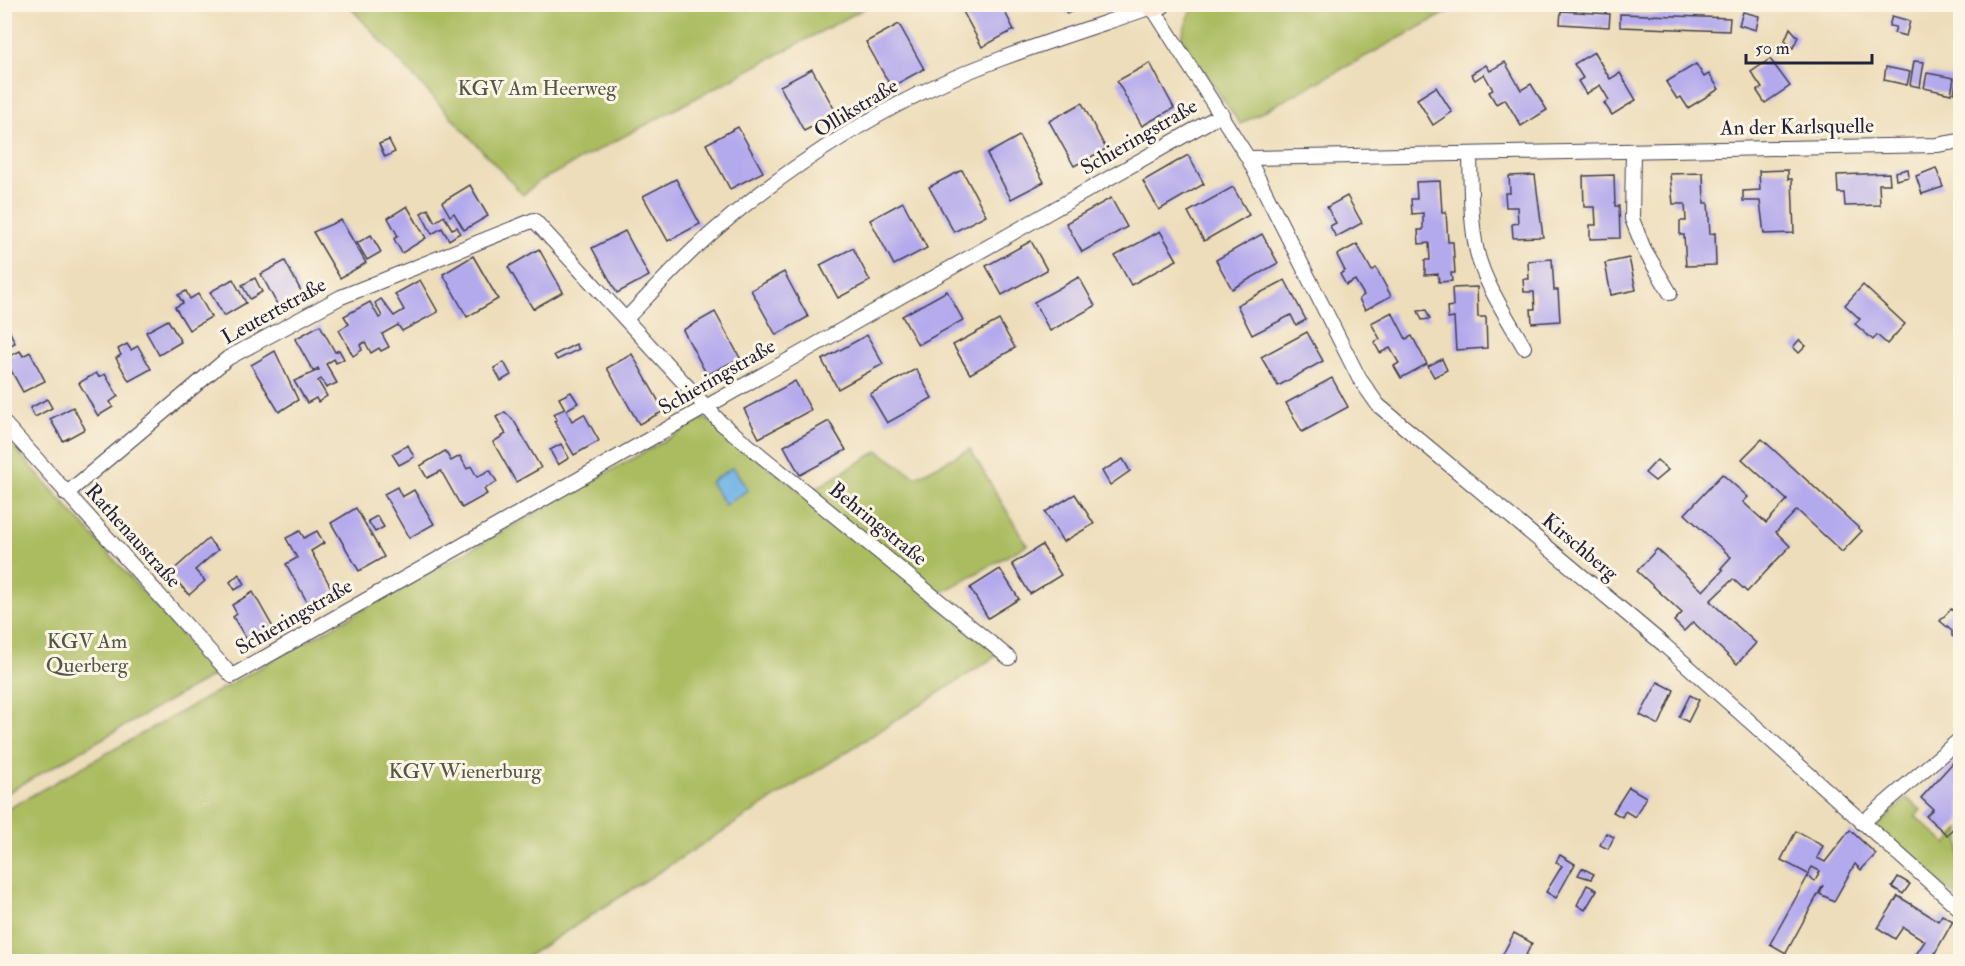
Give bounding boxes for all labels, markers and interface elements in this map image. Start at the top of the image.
scale bar [1746,27,1872,65]
text: 50 m [1755,37,1790,60]
street label: Ollikstraße [809,72,903,144]
park label: KGV Am Heerweg [457,75,617,102]
street label: Schieringstraße [1076,93,1202,181]
street label: An der Karlsquelle [1719,112,1874,142]
street label: Leutertstraße [217,271,331,351]
street label: Schieringstraße [654,333,780,421]
street label: Behringstraße [823,476,933,572]
street label: Rathenaustraße [79,478,187,594]
street label: Kirschberg [1536,507,1624,587]
street label: Schieringstraße [231,573,357,661]
park label: KGV Am Querberg [46,628,129,679]
park label: KGV Wienerburg [388,758,542,785]

